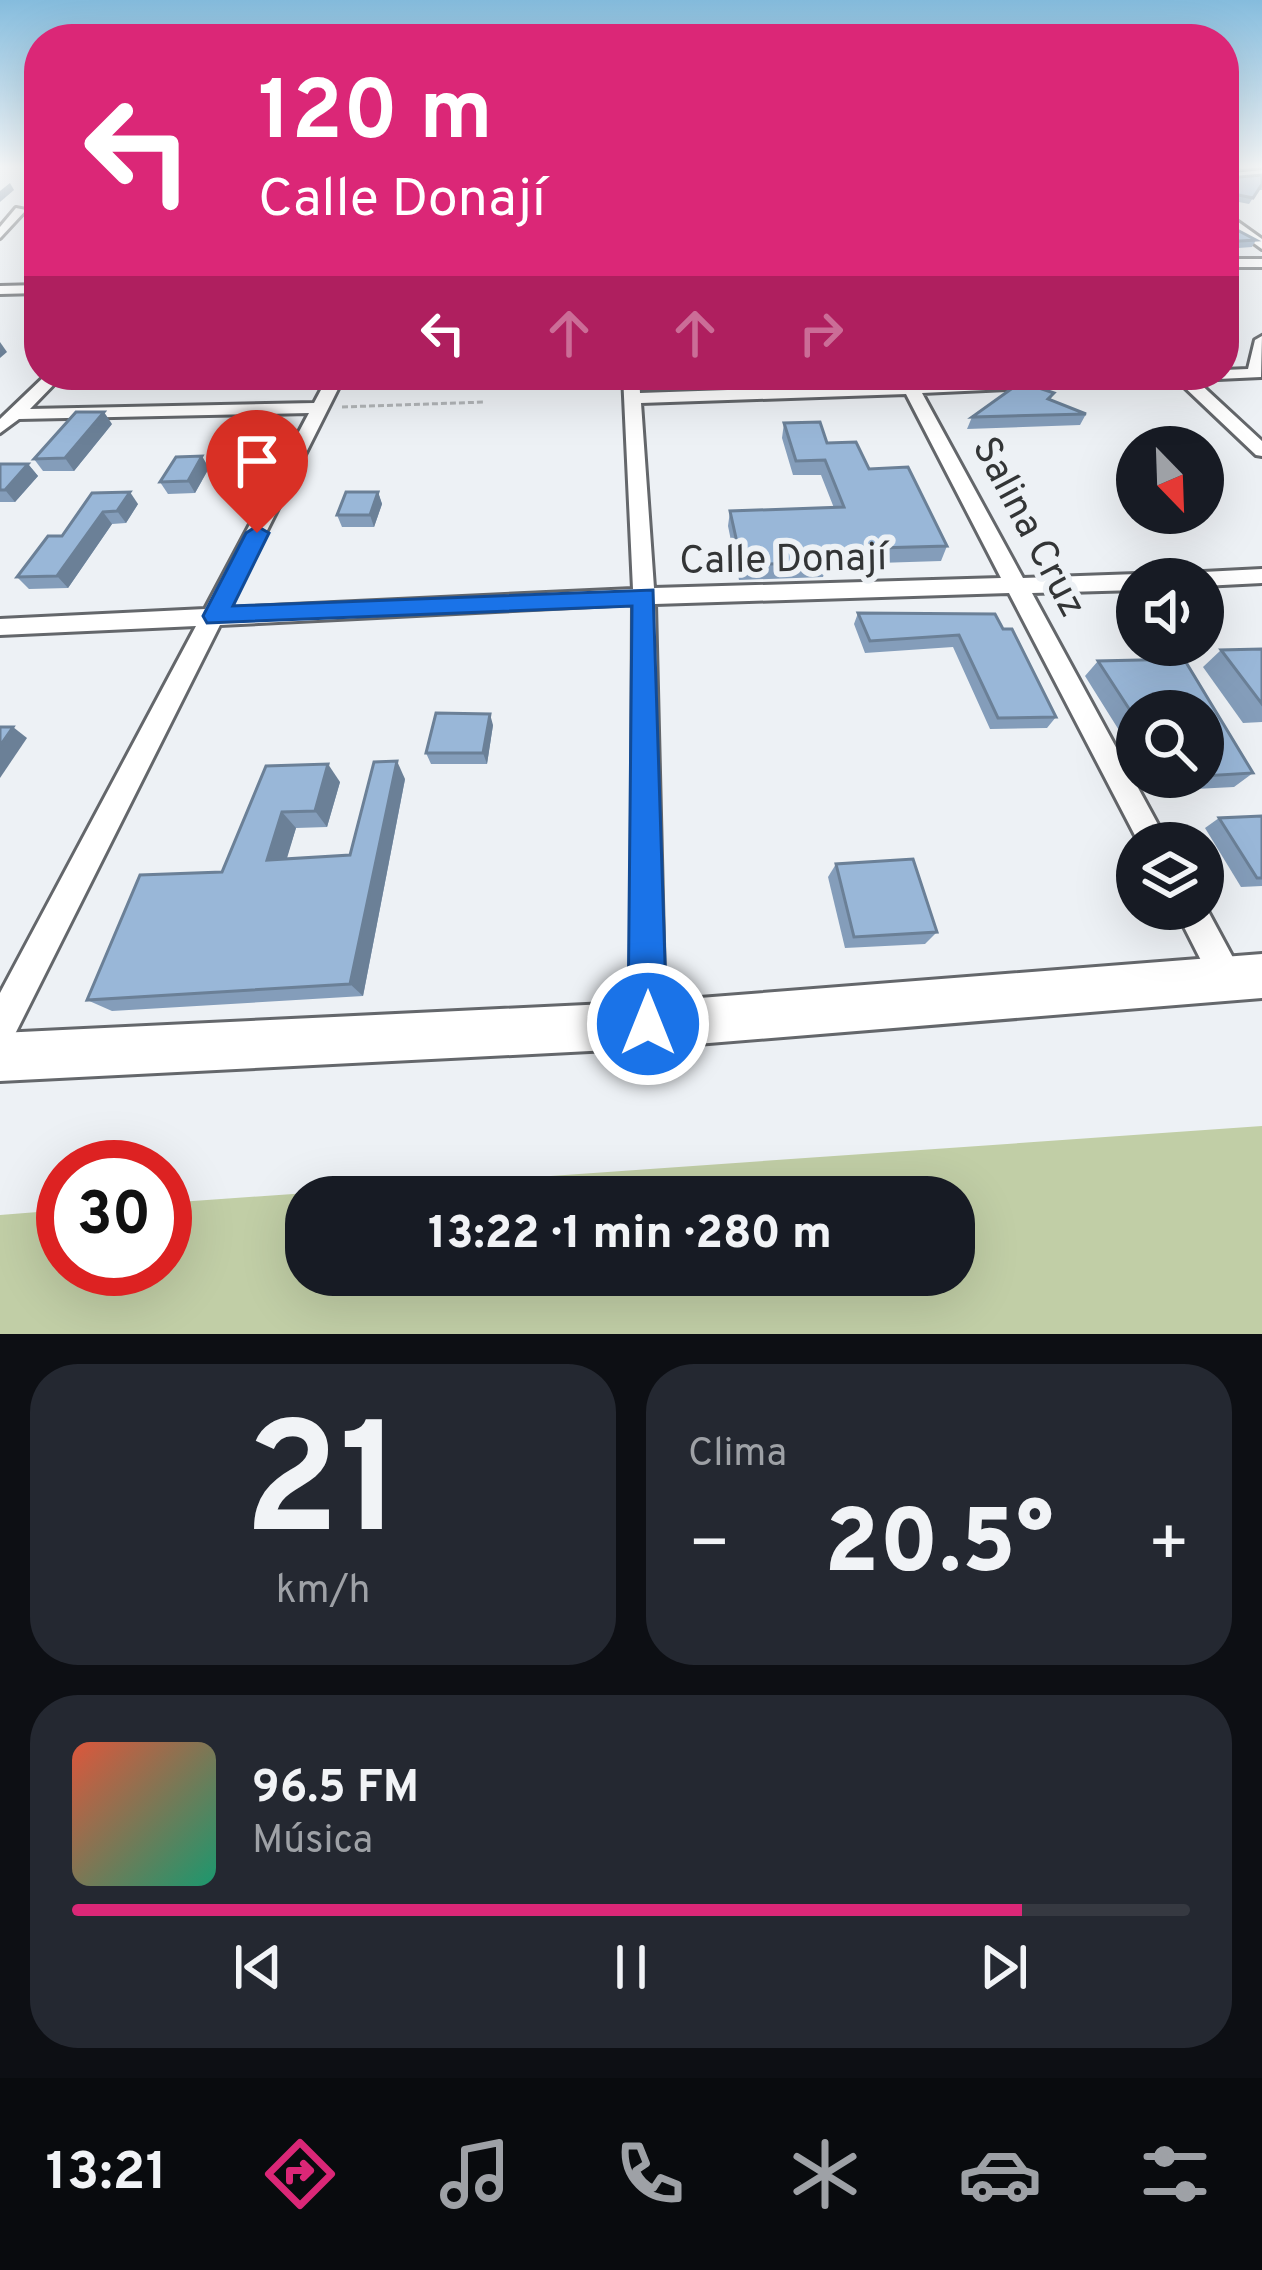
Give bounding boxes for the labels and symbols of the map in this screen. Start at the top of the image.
pin [206,410,308,533]
north arrow [1116,426,1224,534]
street label: Salina Cruz [959,429,1095,627]
street label: Calle Donají [679,535,890,588]
position arrow [585,961,711,1087]
speed limit sign: 30 [36,1140,192,1296]

